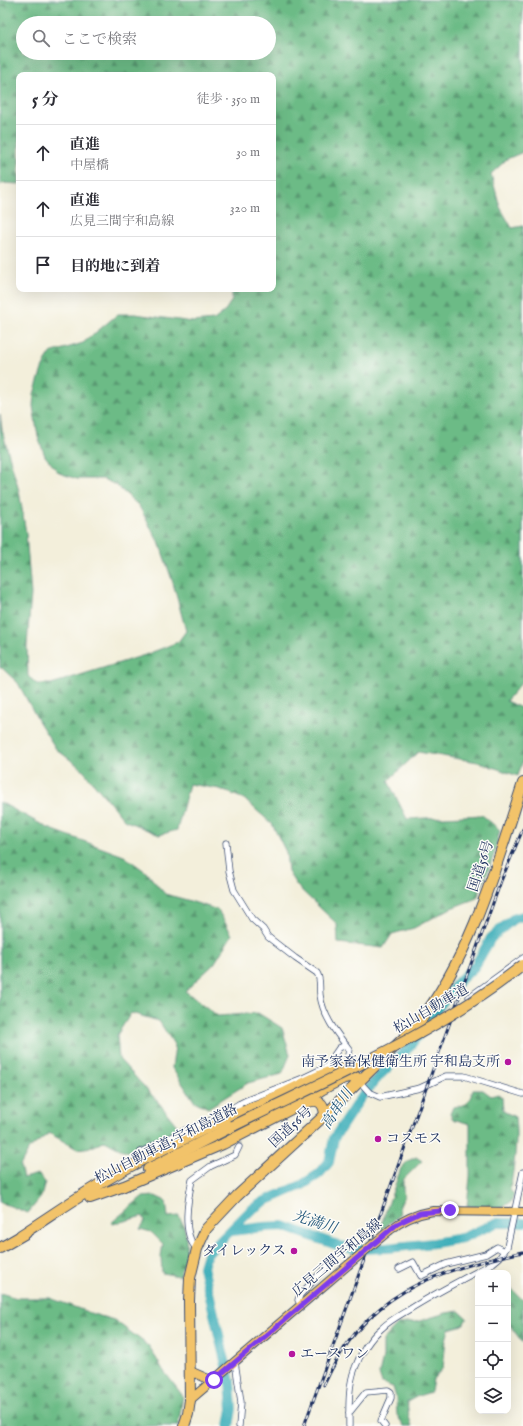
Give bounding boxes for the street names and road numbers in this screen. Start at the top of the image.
street label: 国道56号 [464,838,498,894]
street label: 松山自動車道 [390,980,472,1038]
street label: 松山自動車道;宇和島道路 [92,1100,240,1188]
street label: 国道56号 [266,1102,316,1152]
street label: 広見三間宇和島線 [288,1215,386,1301]

